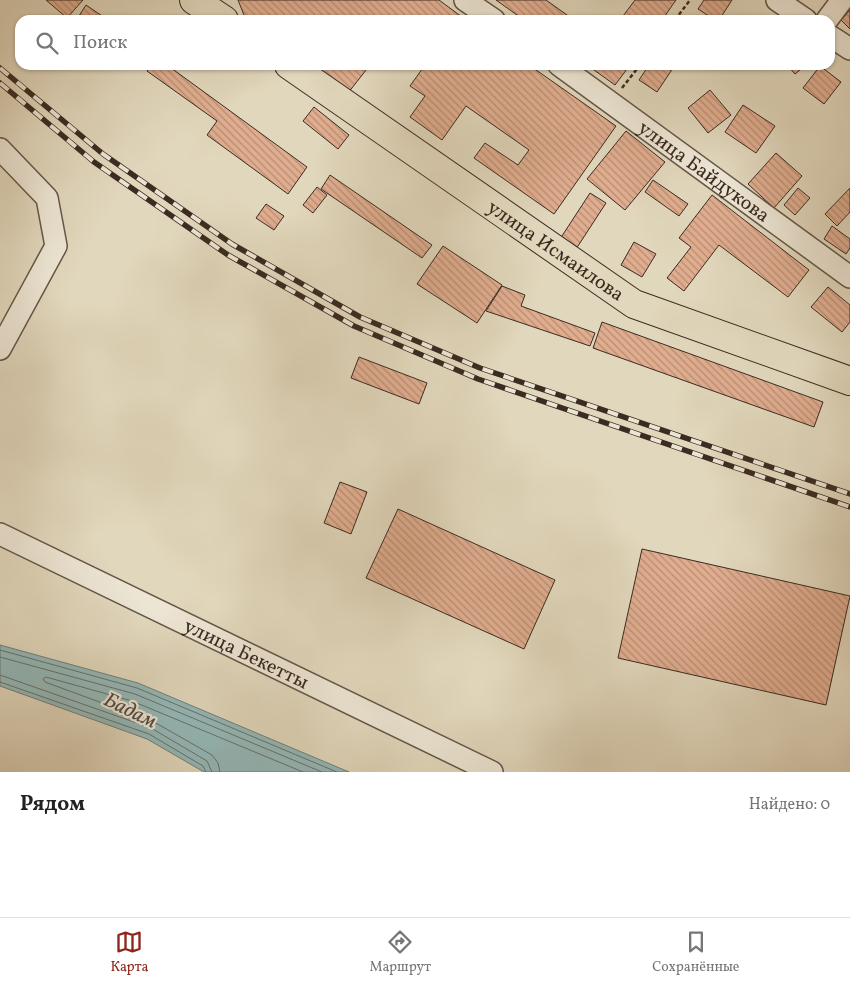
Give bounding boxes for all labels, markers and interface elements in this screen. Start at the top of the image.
search box [15,15,835,70]
icon: search [33,29,61,57]
text: Поиск [73,30,127,56]
street label: улица Байдукова [632,115,775,230]
street label: улица Исмаилова [481,194,629,309]
street label: улица Бекетты [179,613,313,697]
water label: Бадам [99,686,162,737]
text: Рядом [20,790,85,819]
text: Найдено: 0 [749,794,830,816]
tab: Карта [110,928,148,977]
tab: Маршрут [369,928,431,977]
tab: Сохранённые [652,928,740,977]

